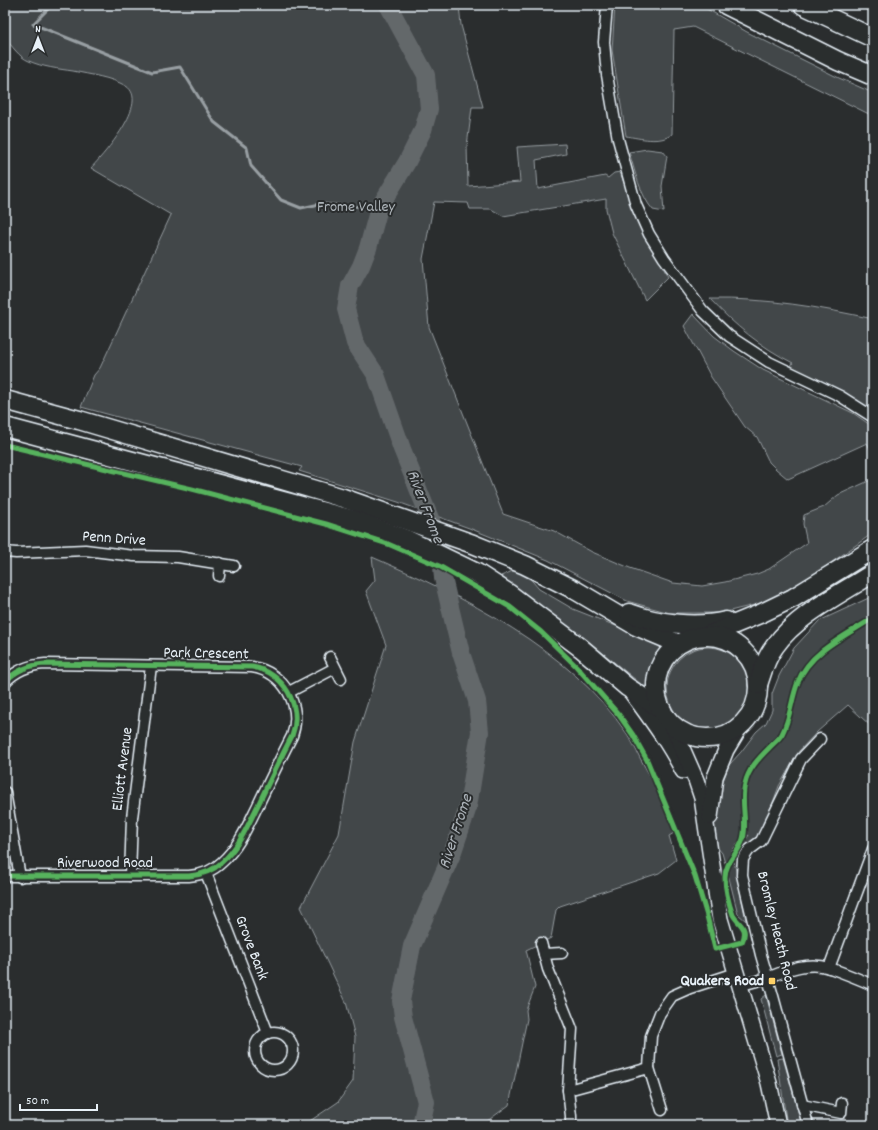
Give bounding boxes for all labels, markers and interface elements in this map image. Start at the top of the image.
north arrow [18,18,58,58]
text: N [35,22,41,38]
park label: Frome Valley [317,196,396,219]
water label: River Frome [399,467,450,549]
street label: Penn Drive [81,525,147,553]
street label: Park Crescent [163,642,249,666]
street label: Elliott Avenue [106,726,140,812]
water label: River Frome [434,790,481,872]
street label: Riverwood Road [57,852,153,875]
street label: Bromley Heath Road [750,869,802,993]
street label: Grove Bank [228,912,274,984]
place label: Quakers Road [680,970,764,993]
marker: Quakers Road [767,976,777,986]
scale bar [20,1086,97,1112]
text: 50 m [26,1093,49,1110]

